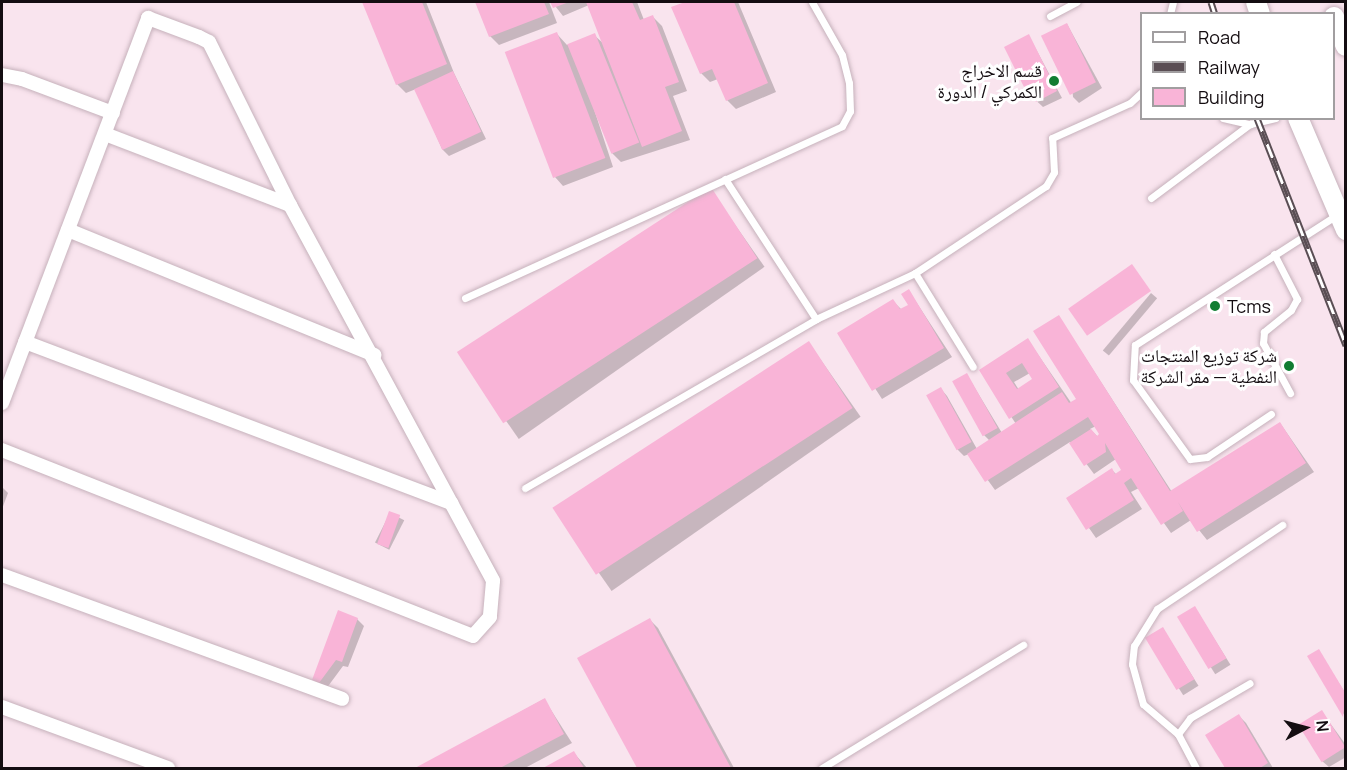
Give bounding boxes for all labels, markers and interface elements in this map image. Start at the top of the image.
legend [1140,12,1335,120]
text: Road [1198,25,1241,49]
text: Railway [1198,55,1260,79]
place label: قسم الاخراج الكمركي / الدورة [938,60,1042,103]
marker: قسم الاخراج الكمركي / الدورة [1047,74,1061,88]
text: Building [1198,85,1264,109]
place label: Tcms [1227,295,1271,317]
marker: Tcms [1208,299,1222,313]
place label: شركة توزيع المنتجات النفطية — مقر الشركة [1141,345,1277,388]
marker: شركة توزيع المنتجات النفطية — مقر الشركة [1282,359,1296,373]
north arrow [1275,698,1335,758]
text: N [1311,719,1334,733]

